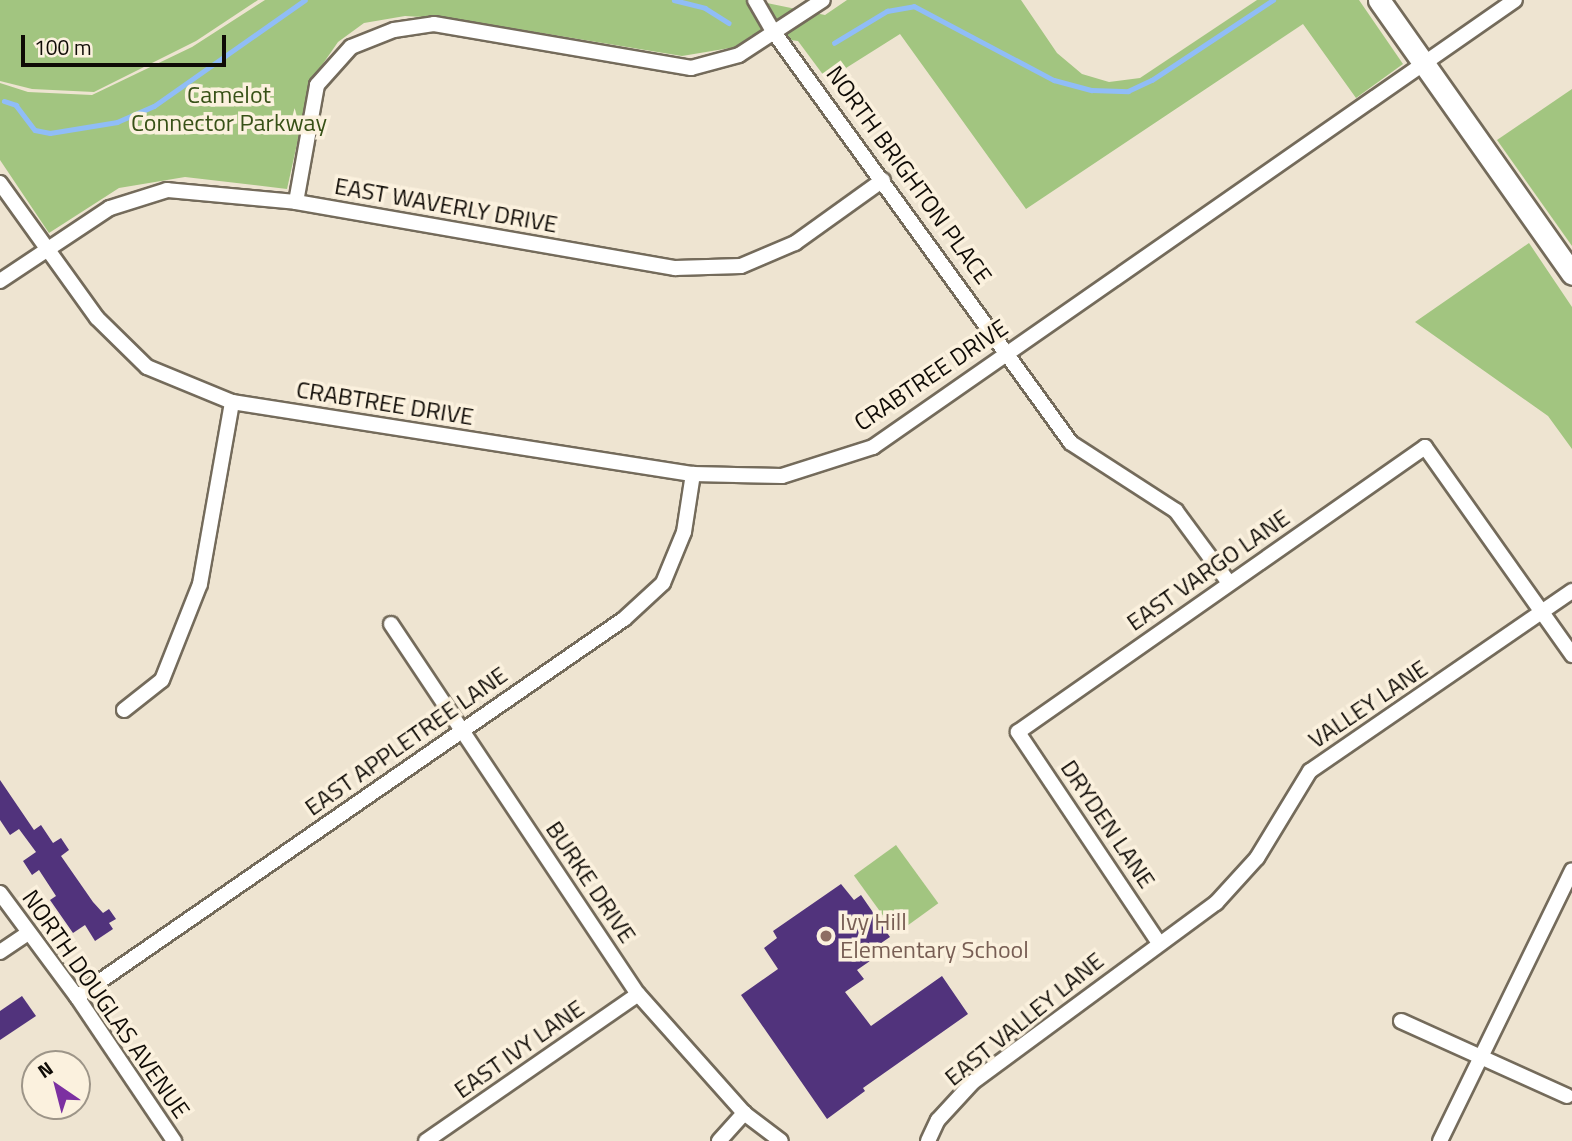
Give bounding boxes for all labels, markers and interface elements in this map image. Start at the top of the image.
scale bar [24,21,229,65]
text: 100 m [34,31,91,63]
street label: NORTH BRIGHTON PLACE [820,60,998,290]
park label: Camelot Connector Parkway [131,81,327,137]
street label: EAST WAVERLY DRIVE [332,171,560,239]
street label: CRABTREE DRIVE [849,313,1013,437]
street label: CRABTREE DRIVE [294,375,476,431]
street label: EAST VARGO LANE [1121,503,1295,637]
street label: VALLEY LANE [1303,654,1433,754]
street label: EAST APPLETREE LANE [299,660,513,822]
street label: DRYDEN LANE [1055,755,1161,893]
street label: BURKE DRIVE [540,816,642,948]
street label: NORTH DOUGLAS AVENUE [16,884,196,1124]
place label: Ivy Hill Elementary School [840,908,1029,964]
marker: Ivy Hill Elementary School [818,928,834,944]
street label: EAST VALLEY LANE [939,946,1109,1092]
street label: EAST IVY LANE [449,994,589,1104]
north arrow [21,1050,91,1120]

